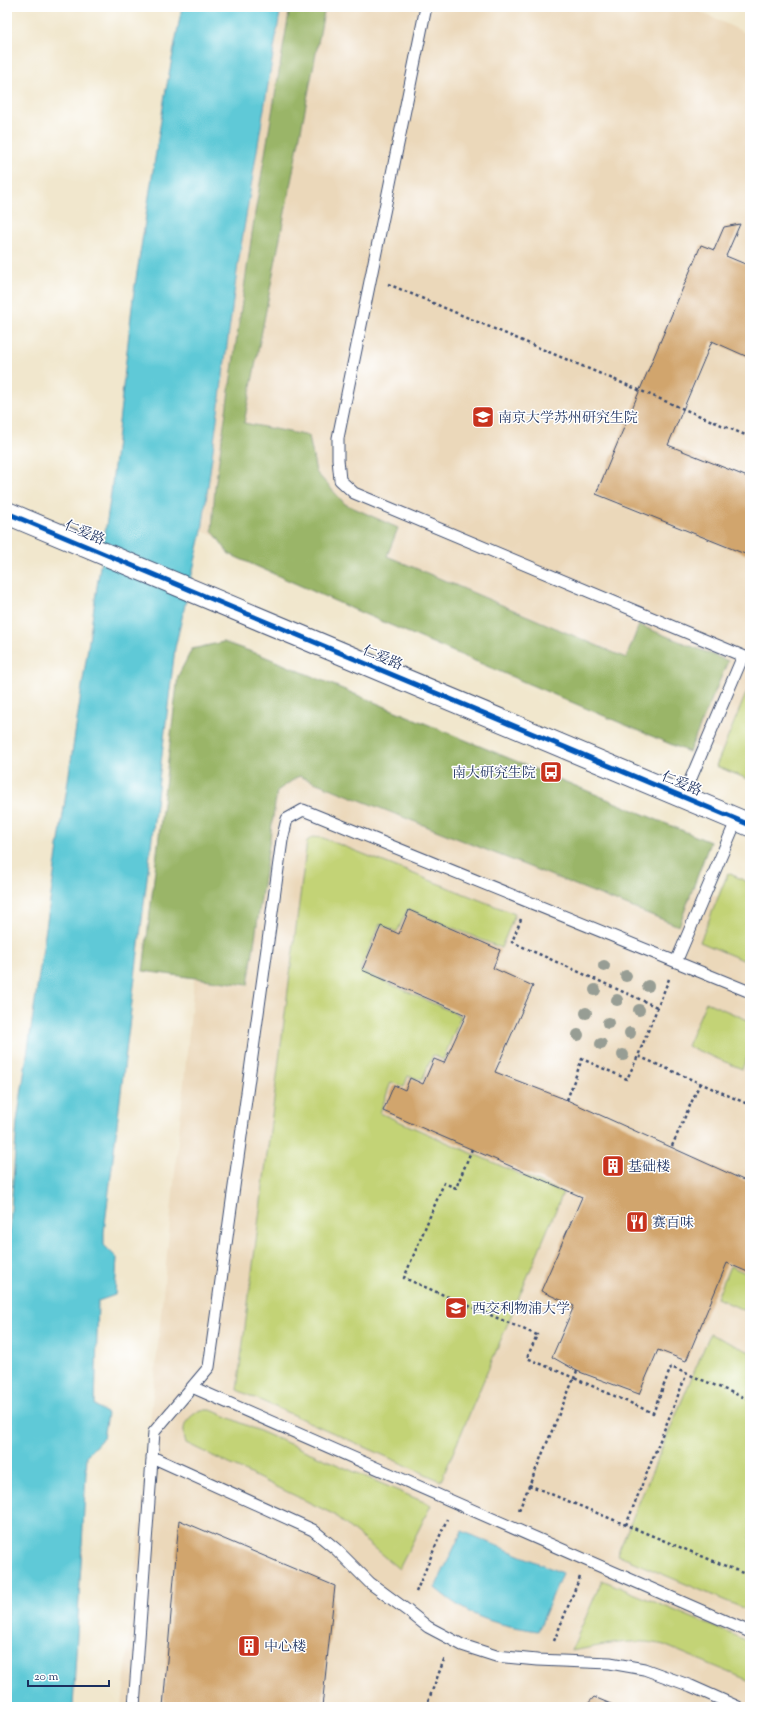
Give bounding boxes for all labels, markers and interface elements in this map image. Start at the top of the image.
school or university icon: 南京大学苏州研究生院 [470,404,496,430]
place label: 南京大学苏州研究生院 [498,409,638,429]
street label: 仁爱路 [61,516,107,551]
street label: 仁爱路 [359,641,405,676]
bus stop icon: 南大研究生院 [538,759,564,785]
place label: 南大研究生院 [452,764,536,784]
street label: 仁爱路 [658,767,704,802]
building icon: 基础楼 [600,1153,626,1179]
place label: 基础楼 [628,1158,670,1178]
restaurant icon: 赛百味 [624,1209,650,1235]
place label: 赛百味 [652,1214,694,1234]
school or university icon: 西交利物浦大学 [443,1295,469,1321]
place label: 西交利物浦大学 [472,1300,570,1320]
building icon: 中心楼 [236,1633,262,1659]
place label: 中心楼 [264,1638,306,1658]
scale bar [28,1662,109,1688]
text: 20 m [34,1668,59,1686]

